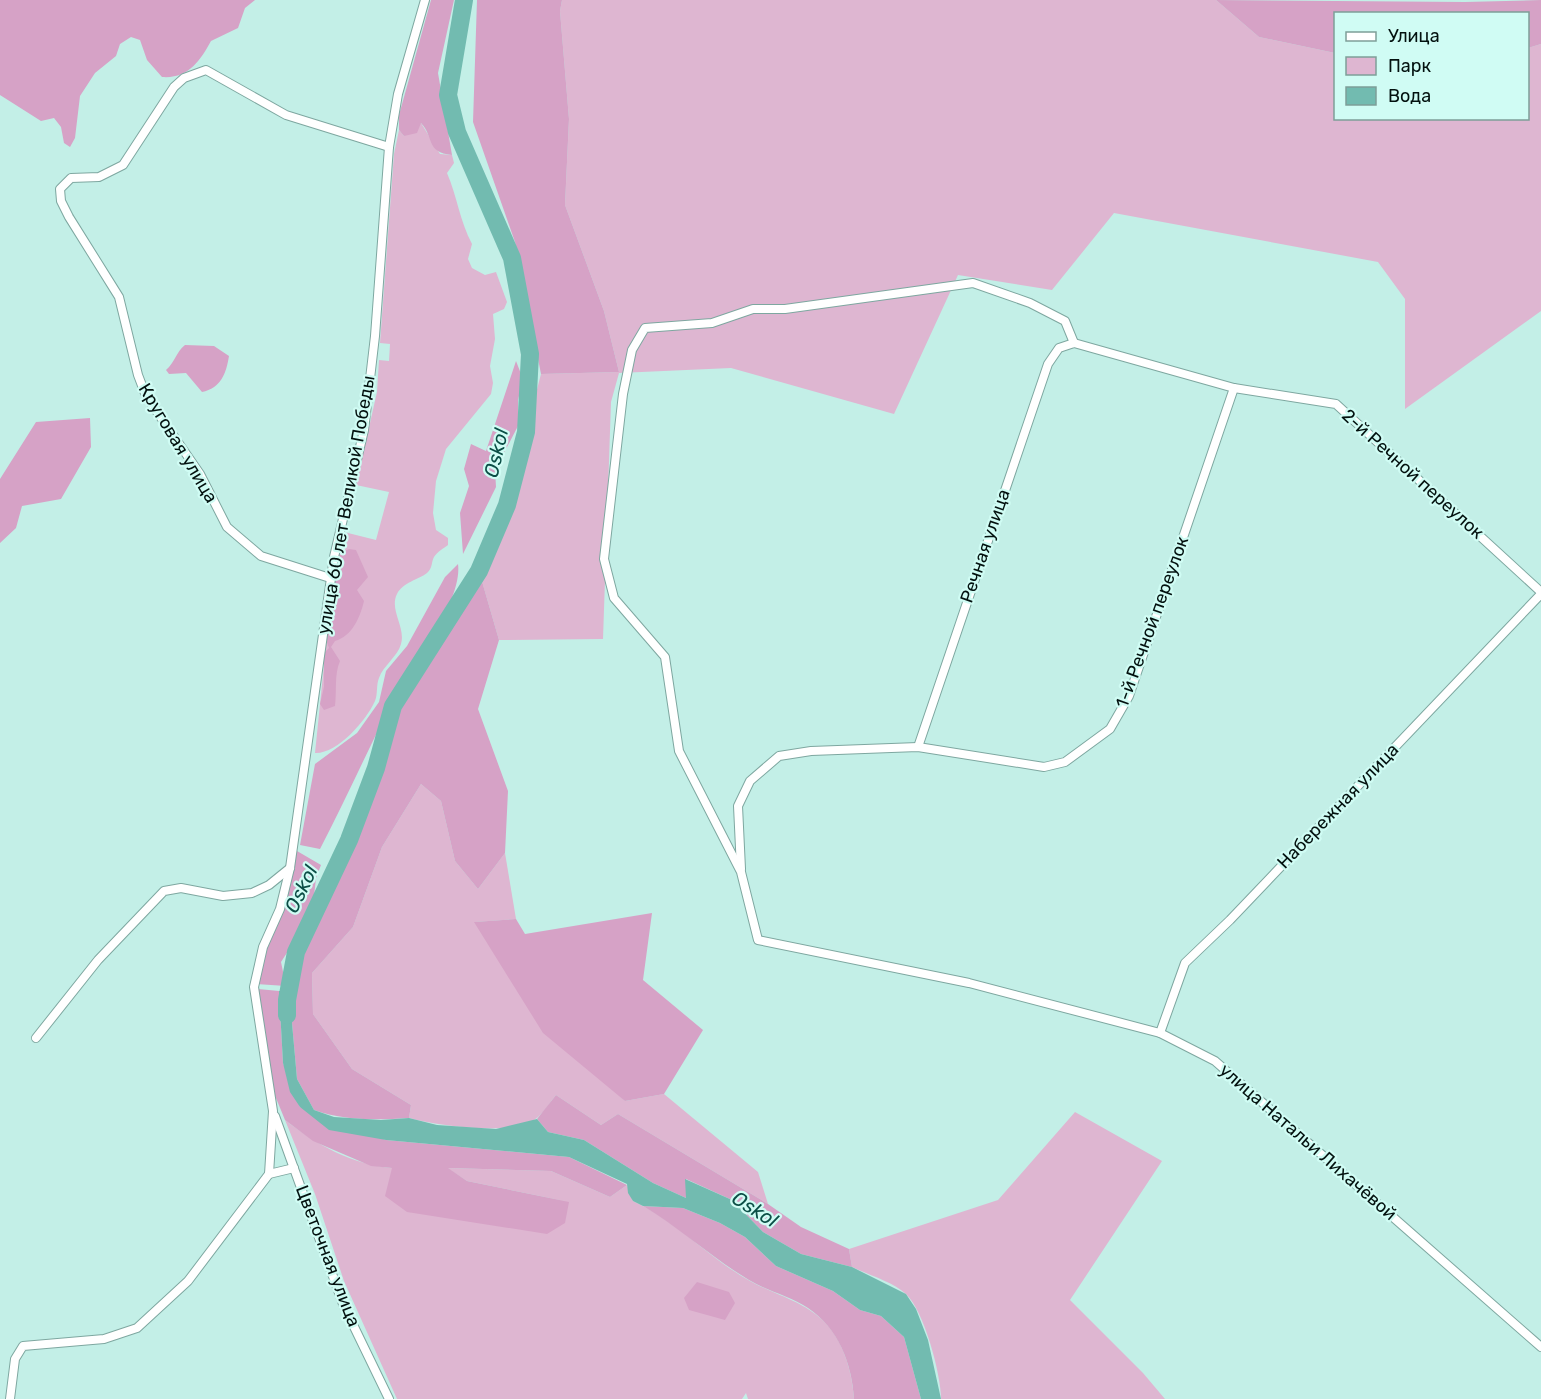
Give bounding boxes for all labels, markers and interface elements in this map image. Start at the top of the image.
legend [1334,12,1529,120]
text: Улица [1388,25,1440,47]
text: Парк [1388,55,1432,77]
text: Вода [1388,85,1431,107]
street label: улица 60 лет Великой Победы [312,374,380,636]
street label: Круговая улица [134,379,222,507]
street label: 2-й Речной переулок [1338,404,1489,544]
water label: Oskol [479,425,514,480]
street label: Речная улица [955,486,1015,606]
street label: 1-й Речной переулок [1111,533,1193,711]
street label: Набережная улица [1273,739,1403,873]
water label: Oskol [279,860,323,917]
street label: улица Натальи Лихачёвой [1215,1059,1401,1225]
street label: Цветочная улица [291,1182,365,1330]
water label: Oskol [727,1186,783,1233]

